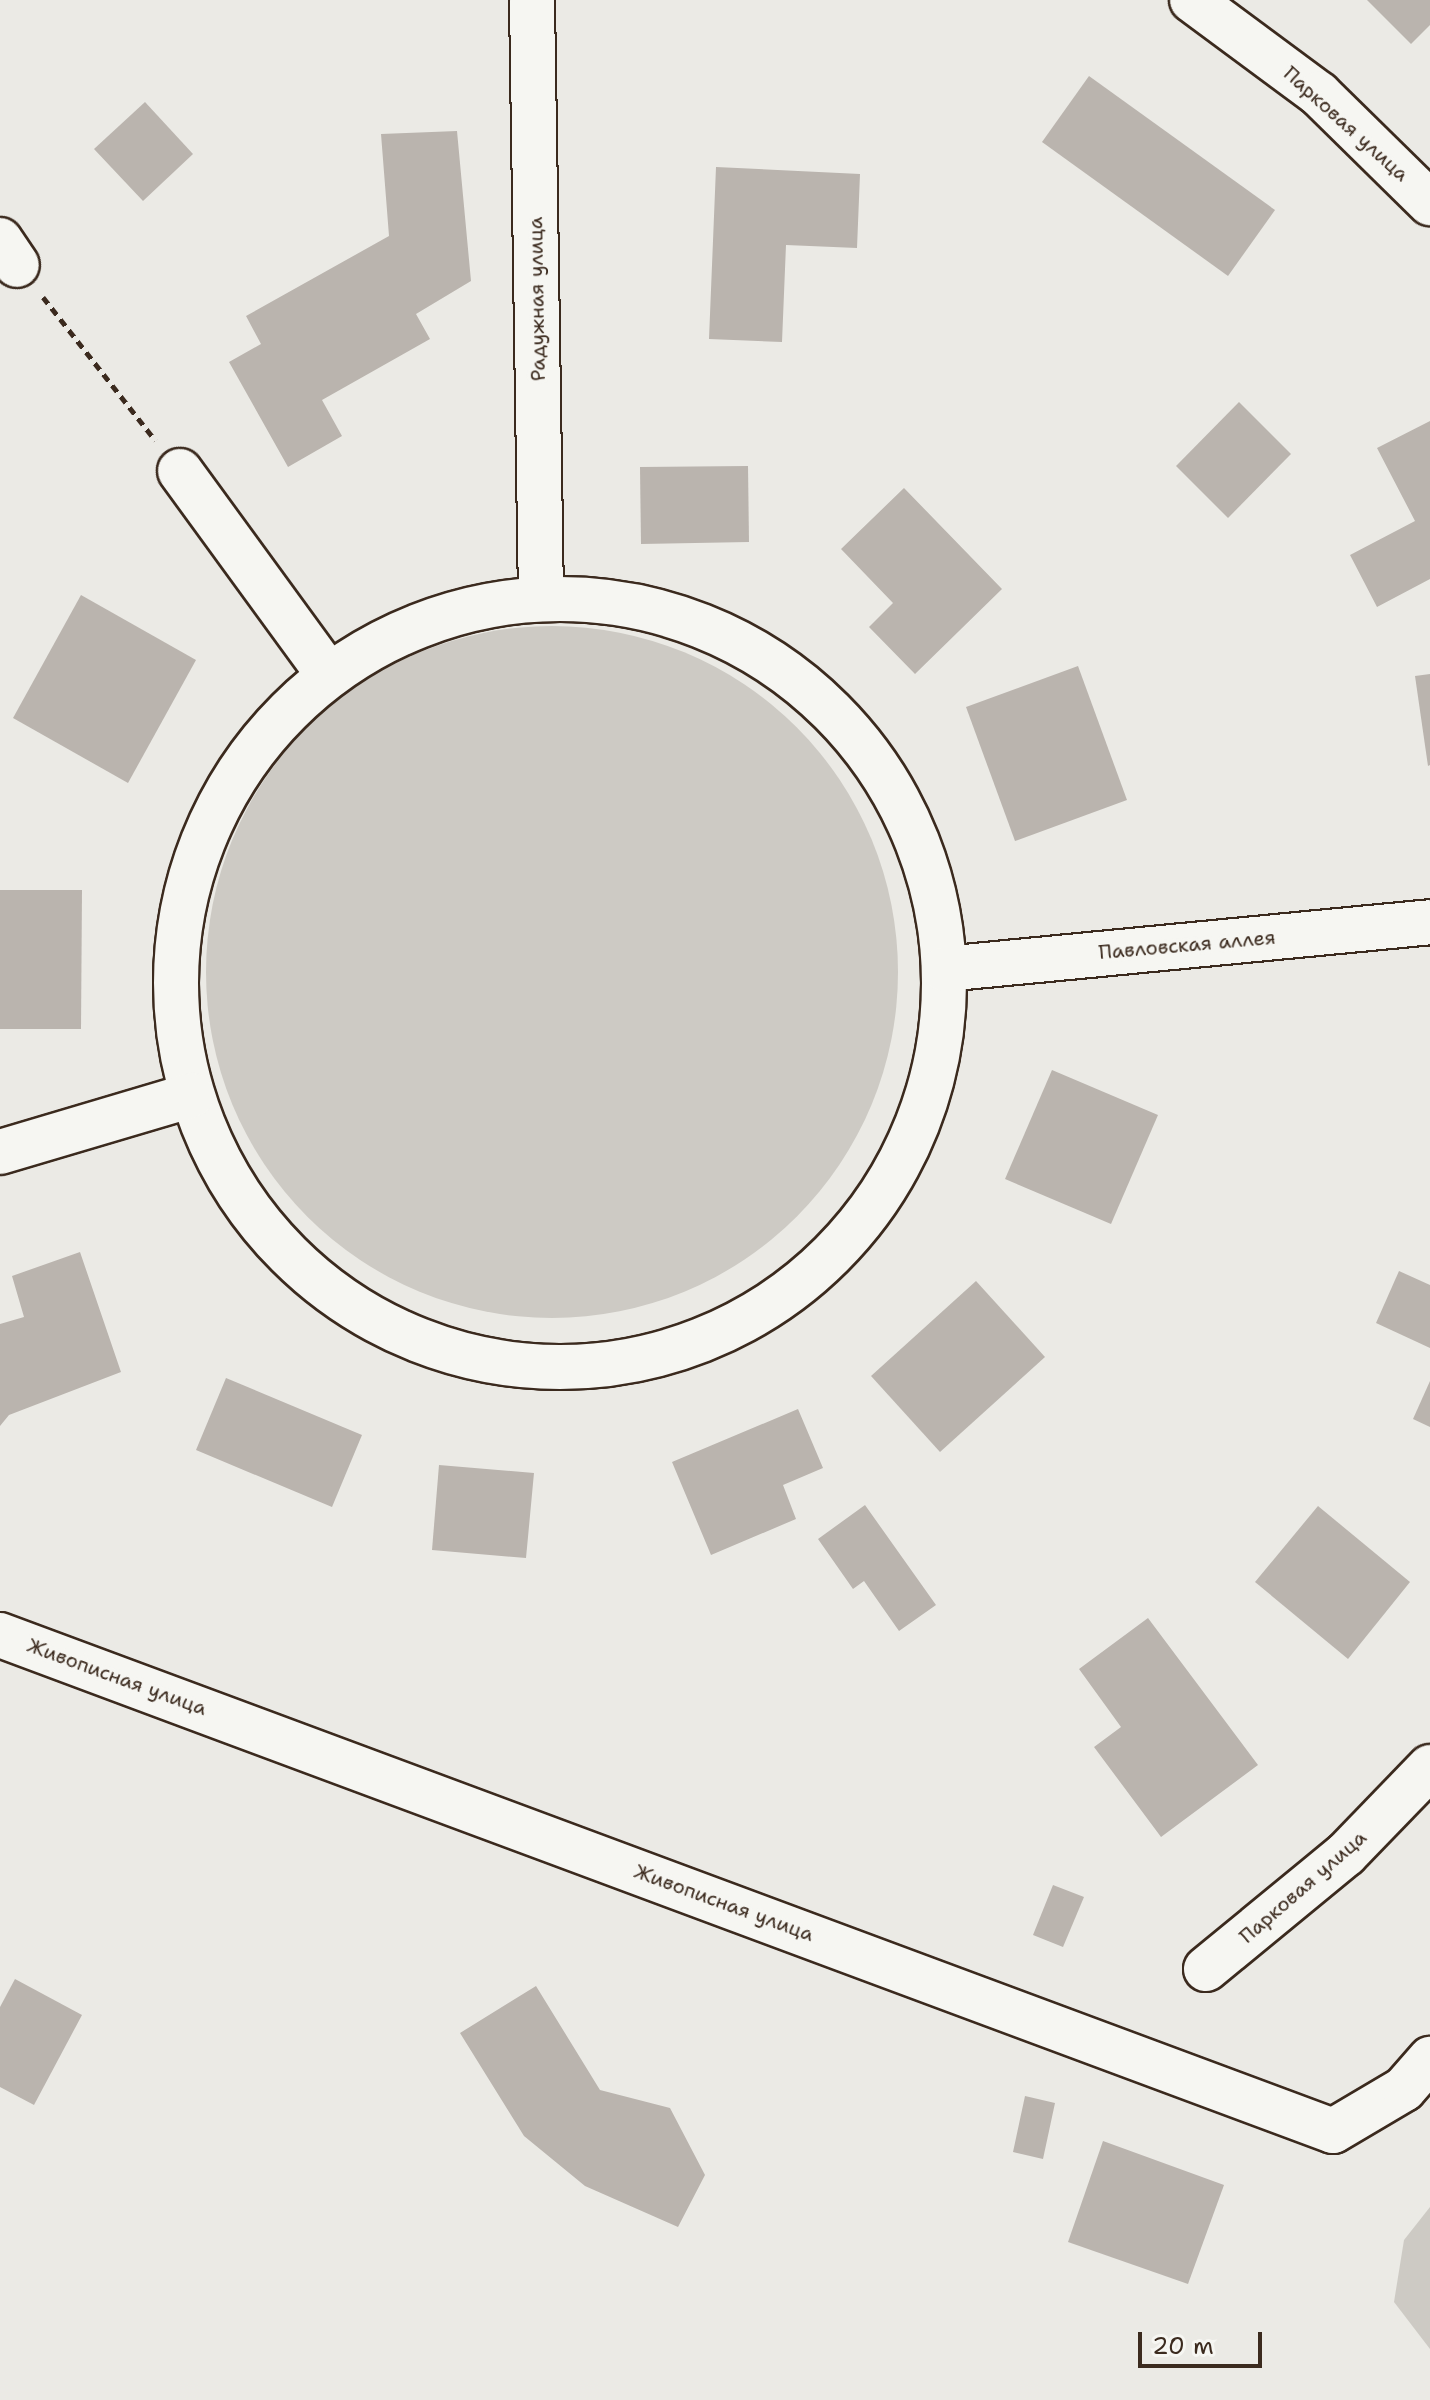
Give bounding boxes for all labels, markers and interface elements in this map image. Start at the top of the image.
street label: Парковая улица [1278,61,1414,187]
street label: Радужная улица [524,217,550,381]
street label: Павловская аллея [1098,925,1276,965]
street label: Живописная улица [24,1633,210,1721]
street label: Парковая улица [1235,1825,1371,1949]
street label: Живописная улица [631,1859,817,1947]
scale bar [1142,2316,1266,2366]
text: 20 m [1152,2330,1214,2362]

